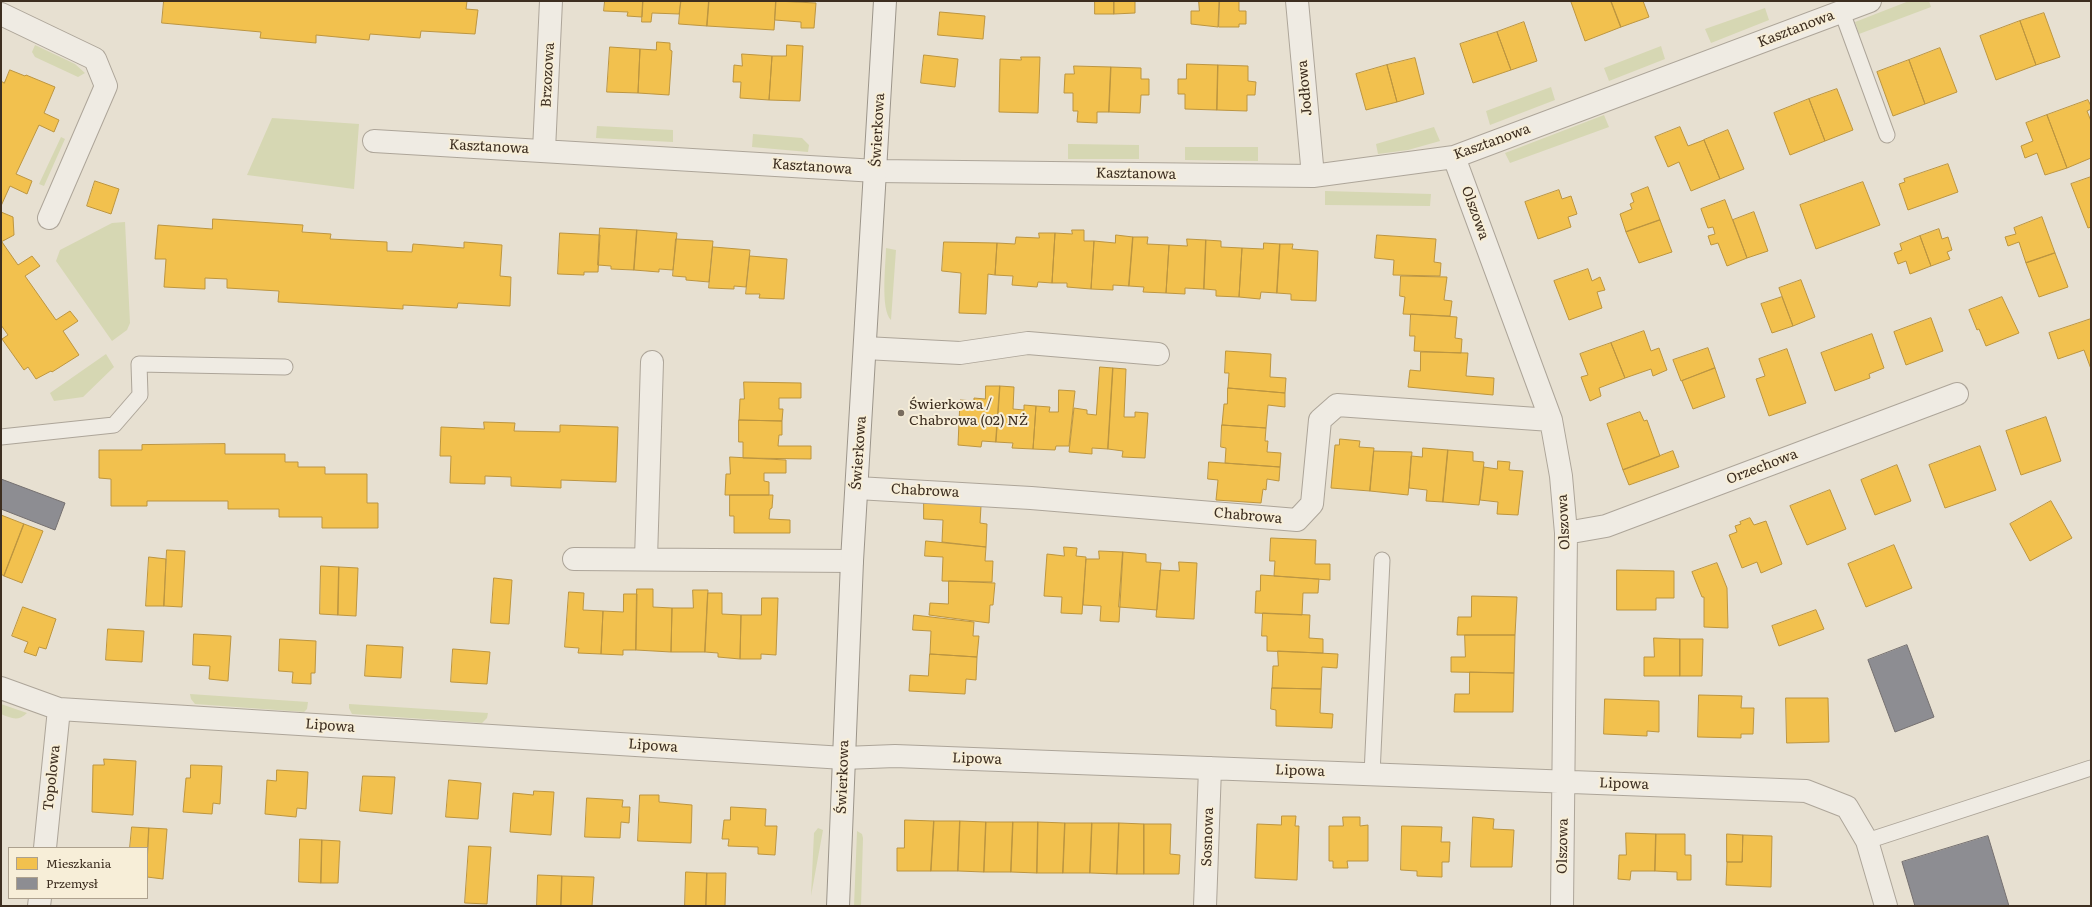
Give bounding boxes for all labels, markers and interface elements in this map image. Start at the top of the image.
street label: Kasztanowa [1755,7,1837,51]
street label: Brzozowa [538,42,558,108]
street label: Jodłowa [1294,59,1316,117]
street label: Świerkowa [868,92,888,168]
street label: Kasztanowa [1451,120,1533,164]
street label: Kasztanowa [448,137,530,157]
street label: Kasztanowa [771,156,853,178]
street label: Kasztanowa [1096,165,1176,183]
street label: Olszowa [1458,184,1492,242]
place label: Świerkowa / Chabrowa (02) NŻ [909,397,1028,430]
marker: Świerkowa / Chabrowa (02) NŻ [896,408,906,418]
street label: Świerkowa [848,415,870,491]
street label: Orzechowa [1724,446,1800,488]
street label: Chabrowa [890,481,960,501]
street label: Olszowa [1554,494,1574,550]
street label: Chabrowa [1213,505,1283,527]
street label: Lipowa [305,716,355,736]
street label: Lipowa [628,736,678,756]
street label: Świerkowa [833,740,853,814]
street label: Topolowa [40,744,64,812]
street label: Lipowa [952,750,1002,768]
street label: Lipowa [1275,762,1325,780]
street label: Lipowa [1599,775,1649,793]
street label: Sosnowa [1199,807,1217,867]
street label: Olszowa [1554,818,1572,874]
legend [8,847,148,899]
text: Mieszkania [46,854,111,872]
text: Przemysł [46,874,98,892]

